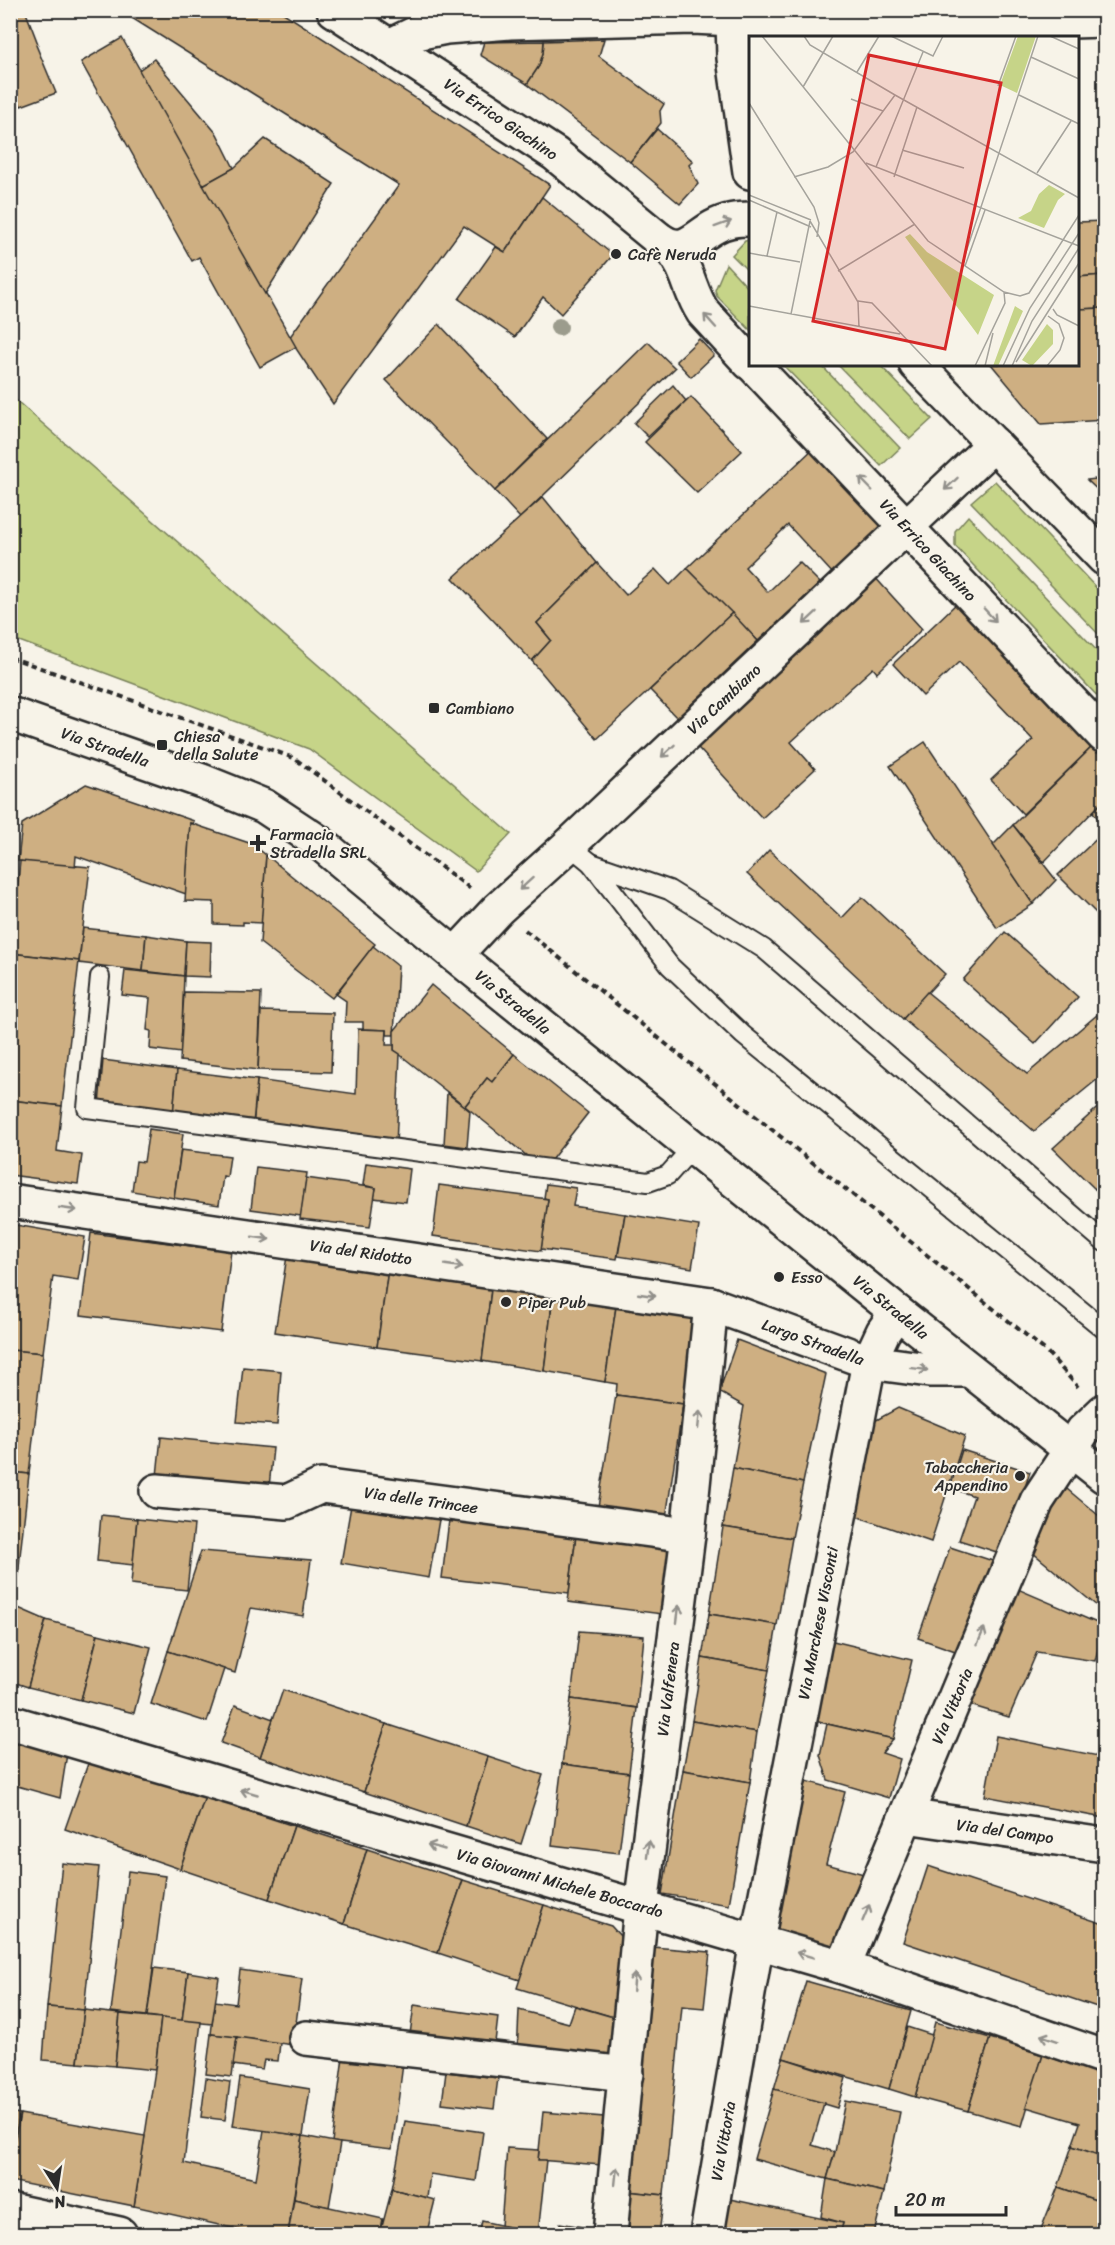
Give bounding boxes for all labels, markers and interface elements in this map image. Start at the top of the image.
inset map [749,36,1079,366]
street label: Via Errico Giachino [438,70,564,168]
one-way arrow [713,217,731,228]
place label: Cafè Neruda [628,240,717,269]
marker: Cafè Neruda [609,247,623,261]
one-way arrow [703,313,717,328]
one-way arrow [944,476,959,491]
one-way arrow [858,477,873,492]
street label: Via Errico Giachino [872,492,984,608]
one-way arrow [982,607,996,622]
one-way arrow [802,610,817,625]
street label: Via Cambiano [680,656,768,742]
place label: Cambiano [446,694,514,723]
marker: Cambiano [427,701,441,715]
street label: Via Stradella [57,718,154,776]
place label: Chiesa della Salute [174,722,258,769]
marker: Chiesa della Salute [155,738,169,752]
one-way arrow [661,744,676,758]
place label: Farmacia Stradella SRL [270,820,367,867]
marker: Farmacia Stradella SRL [251,836,265,850]
one-way arrow [518,877,533,891]
street label: Via Stradella [468,962,558,1043]
one-way arrow [58,1204,78,1215]
street label: Via del Ridotto [308,1230,414,1274]
one-way arrow [251,1232,271,1243]
one-way arrow [444,1261,464,1272]
place label: Esso [791,1263,823,1292]
street label: Via Stradella [846,1267,936,1348]
marker: Esso [772,1270,786,1284]
place label: Piper Pub [518,1288,586,1317]
one-way arrow [637,1289,656,1300]
marker: Piper Pub [499,1295,513,1309]
street label: Largo Stradella [758,1310,869,1374]
one-way arrow [908,1363,928,1374]
one-way arrow [694,1410,705,1430]
place label: Tabaccheria Appendino [925,1453,1009,1500]
marker: Tabaccheria Appendino [1013,1469,1027,1483]
street label: Via delle Trincee [362,1478,480,1522]
street label: Via Marchese Visconti [789,1543,847,1702]
one-way arrow [673,1604,684,1624]
one-way arrow [976,1627,987,1645]
street label: Via Valfenera [648,1640,688,1738]
street label: Via Vittoria [923,1663,981,1749]
one-way arrow [240,1786,259,1797]
street label: Via del Campo [955,1810,1055,1852]
one-way arrow [643,1839,654,1859]
street label: Via Giovanni Michele Boccardo [453,1840,667,1926]
one-way arrow [427,1841,446,1852]
one-way arrow [861,1904,872,1922]
one-way arrow [796,1949,815,1960]
one-way arrow [629,1973,640,1993]
one-way arrow [1040,2031,1059,2042]
street label: Via Vittoria [702,2099,744,2183]
north arrow [27,2158,87,2218]
one-way arrow [611,2167,622,2187]
scale bar [896,2179,1006,2217]
text: 20 m [905,2184,945,2216]
text: N [51,2187,69,2218]

